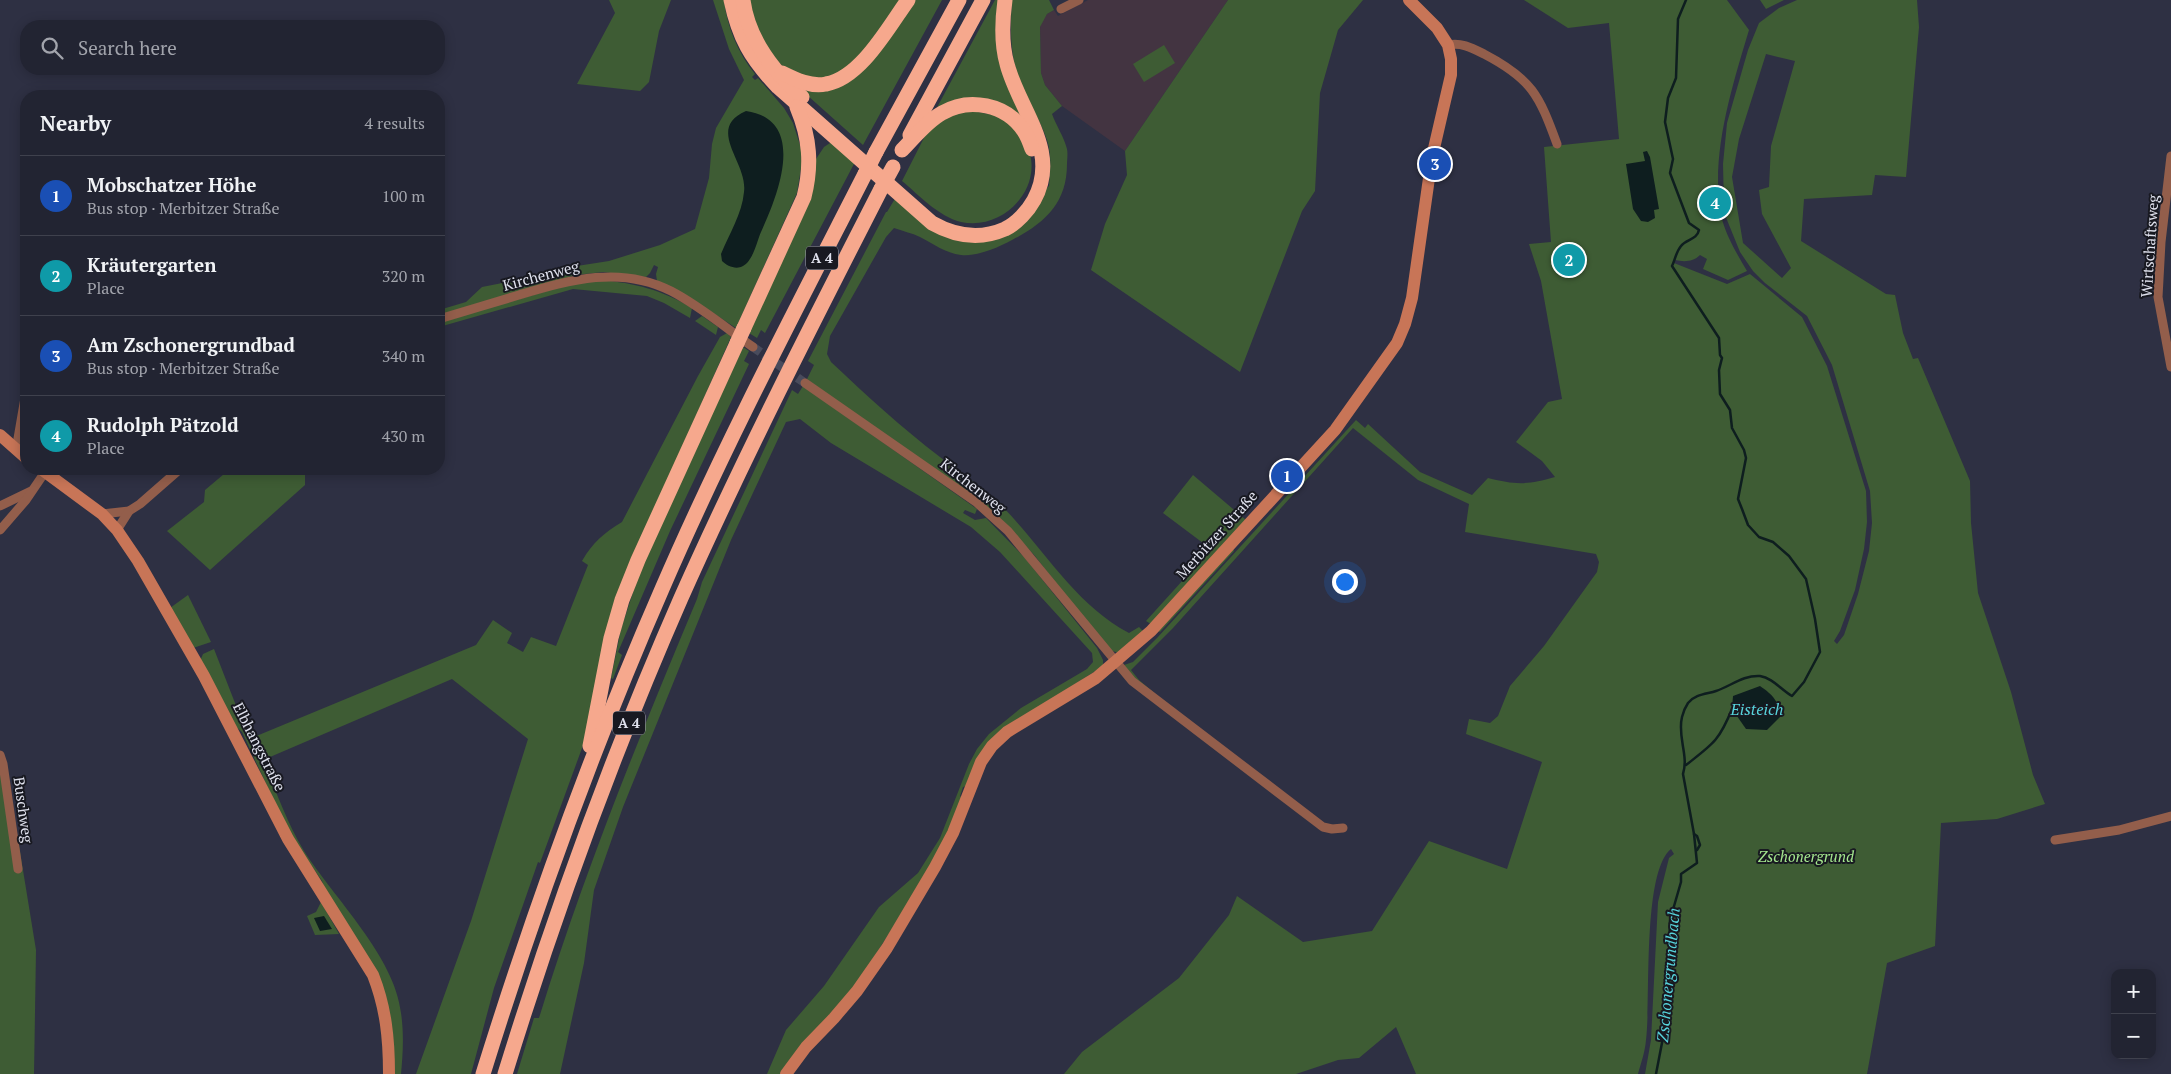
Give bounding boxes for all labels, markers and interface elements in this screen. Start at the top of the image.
search box [20,20,445,75]
icon: search [38,34,66,62]
text: Search here [78,35,177,60]
text: Nearby [40,109,111,137]
text: 4 results [365,112,425,134]
pin: 3 [1419,145,1451,183]
text: Mobschatzer Höhe [87,172,256,197]
pin: 4 [1699,184,1731,222]
text: 1 [51,185,61,207]
text: 100 m [382,185,425,207]
street label: Wirtschaftsweg [2135,193,2163,298]
text: Bus stop · Merbitzer Straße [87,197,279,219]
pin: 2 [1553,241,1585,279]
road number: A 4 [806,247,838,270]
text: Kräutergarten [87,252,217,277]
street label: Kirchenweg [500,255,582,295]
text: 2 [51,265,61,287]
text: 320 m [382,265,425,287]
text: Place [87,277,125,299]
text: Am Zschonergrundbad [87,332,295,357]
text: 3 [51,345,61,367]
text: 340 m [382,345,425,367]
text: Bus stop · Merbitzer Straße [87,357,279,379]
text: Rudolph Pätzold [87,412,239,437]
text: 4 [51,425,61,447]
text: 430 m [382,425,425,447]
text: Place [87,437,125,459]
street label: Kirchenweg [937,453,1012,518]
pin: 1 [1271,457,1303,495]
street label: Merbitzer Straße [1171,486,1261,583]
your location [1332,569,1358,595]
water label: Eisteich [1730,698,1783,720]
street label: Elbhangstraße [229,699,291,794]
road number: A 4 [613,711,645,734]
street label: Buschweg [9,776,39,845]
park label: Zschonergrund [1758,846,1855,866]
water label: Zschonergrundbach [1651,907,1685,1043]
map controls [2111,969,2156,1059]
button: + [2111,969,2156,1014]
button: − [2111,1014,2156,1059]

